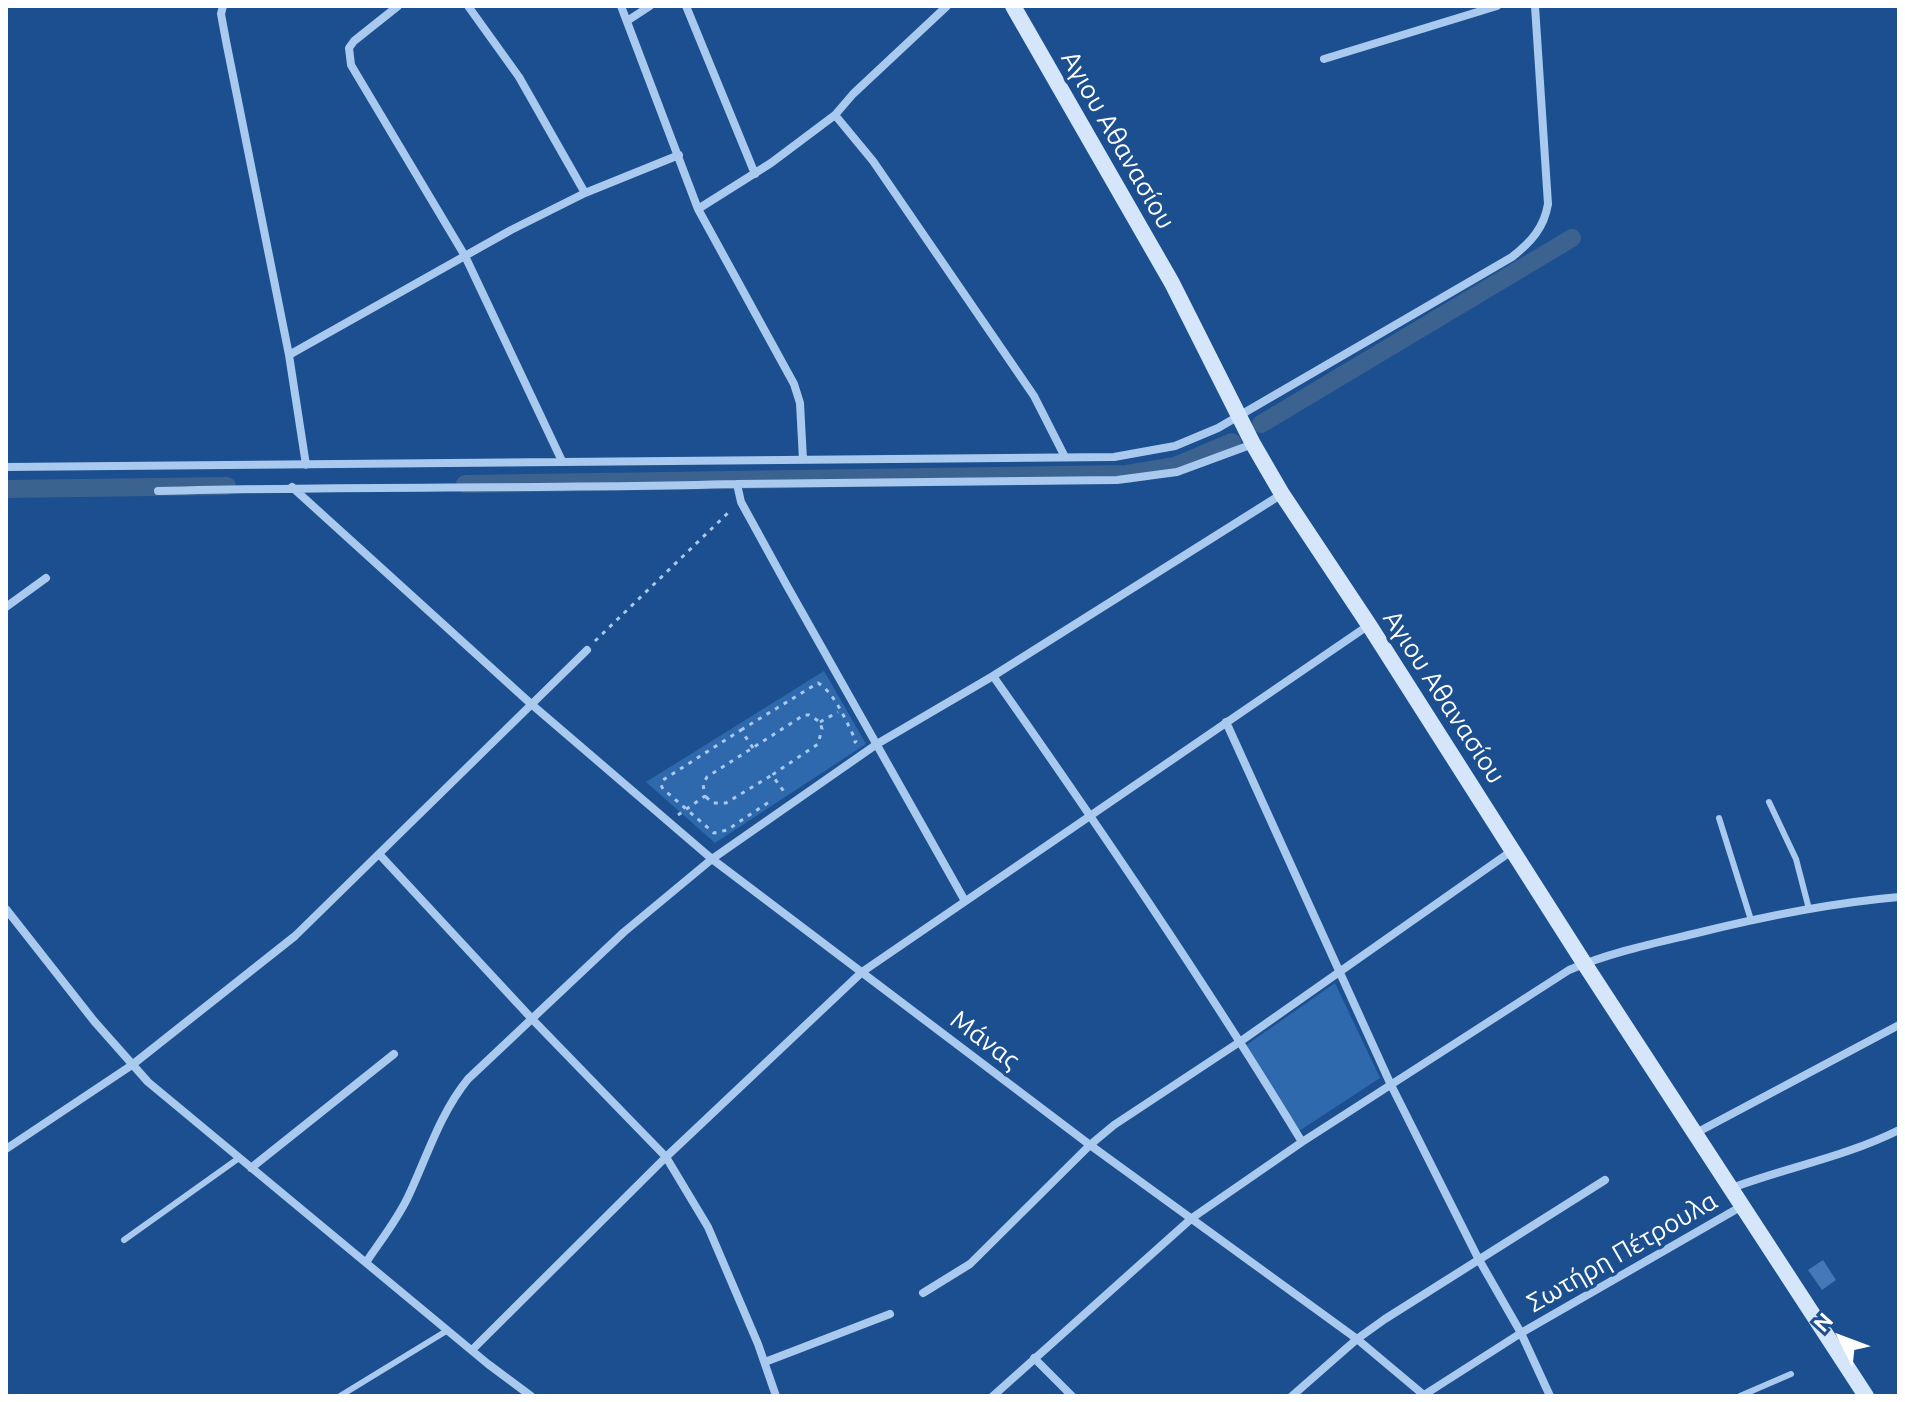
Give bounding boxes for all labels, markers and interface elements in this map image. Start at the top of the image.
street label: Αγιου Αθανασίου [1054,45,1182,235]
street label: Αγιου Αθανασίου [1376,604,1512,790]
street label: Μάνας [944,1004,1026,1076]
street label: Σωτήρη Πέτρουλα [1521,1185,1723,1319]
north arrow [1801,1298,1881,1378]
text: N [1808,1307,1838,1336]

